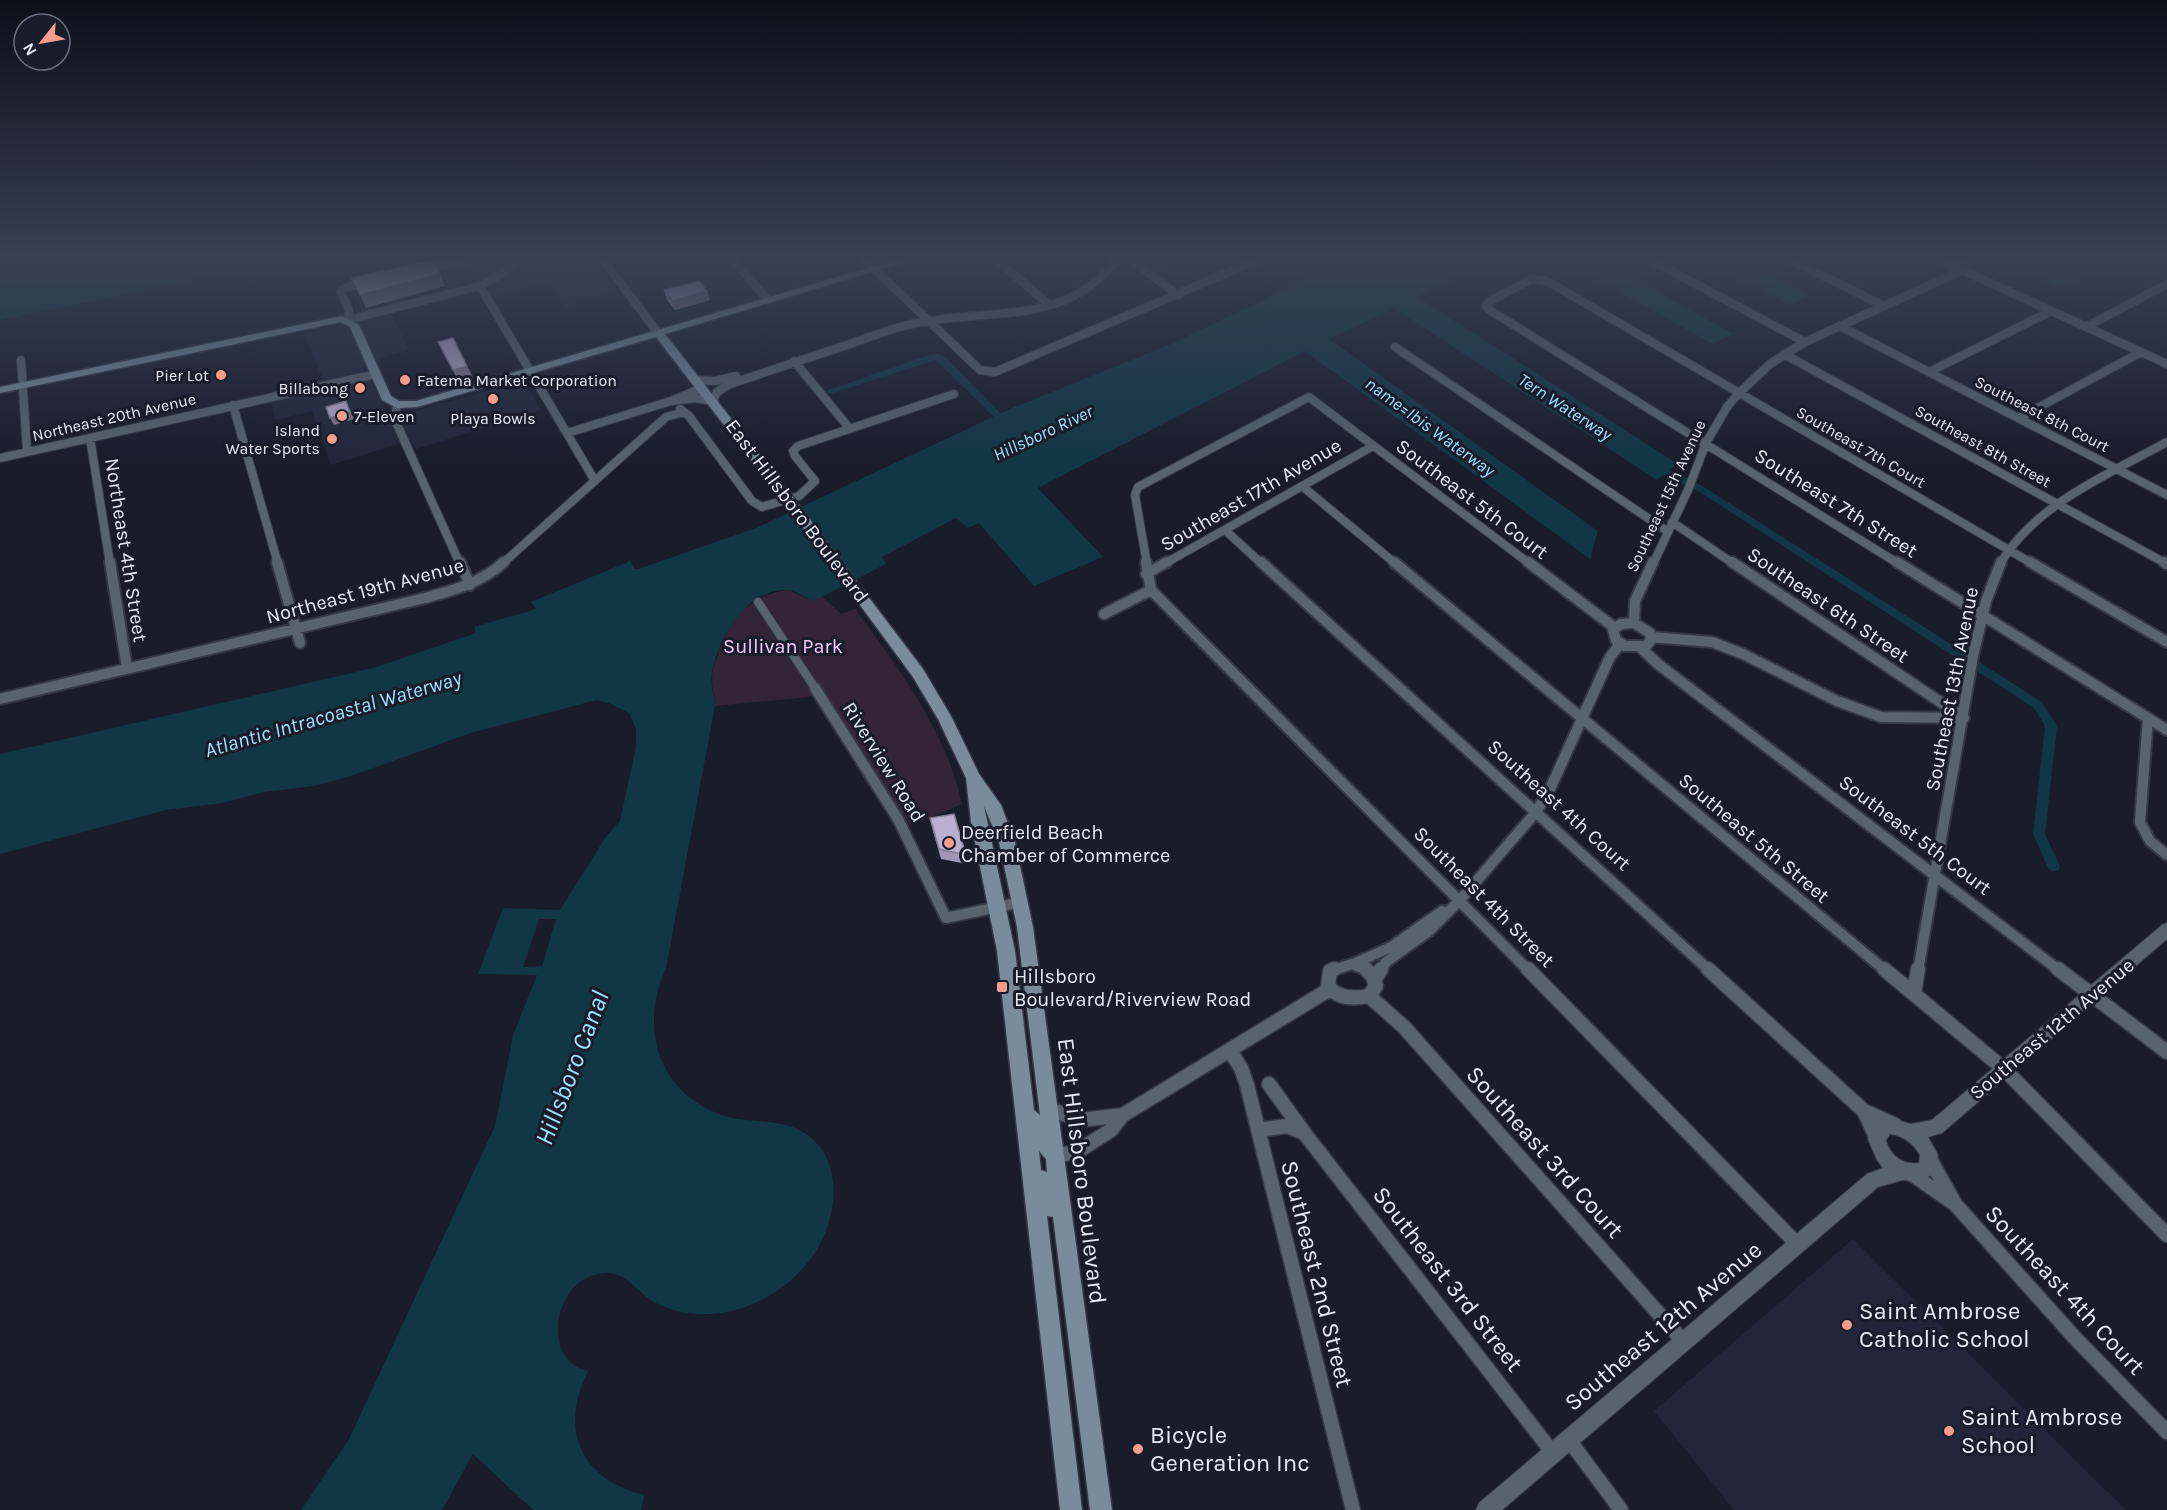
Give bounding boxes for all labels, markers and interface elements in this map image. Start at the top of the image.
north arrow [12,12,72,72]
text: N [18,40,41,59]
place label: Pier Lot [155,366,209,385]
marker: Pier Lot [214,368,228,382]
water label: Tern Waterway [1514,369,1617,446]
place label: Fatema Market Corporation [417,371,617,390]
street label: Southeast 8th Court [1972,372,2112,456]
marker: Fatema Market Corporation [398,373,412,387]
water label: name=Ibis Waterway [1361,373,1500,482]
place label: Billabong [279,379,348,398]
marker: Billabong [353,381,367,395]
street label: Northeast 20th Avenue [30,389,198,445]
marker: Playa Bowls [486,392,500,406]
water label: Hillsboro River [989,400,1097,466]
street label: Southeast 8th Street [1912,401,2054,491]
street label: Southeast 7th Court [1793,402,1929,492]
place label: 7-Eleven [354,407,415,426]
marker: 7-Eleven [335,409,349,423]
place label: Playa Bowls [450,409,536,428]
street label: East Hillsboro Boulevard [721,415,873,607]
street label: Southeast 15th Avenue [1622,417,1710,575]
place label: Island Water Sports [226,421,320,458]
marker: Island Water Sports [325,432,339,446]
street label: Southeast 17th Avenue [1157,434,1345,556]
street label: Southeast 5th Court [1391,434,1553,564]
street label: Southeast 7th Street [1750,444,1922,563]
street label: Northeast 4th Street [100,456,152,644]
street label: Southeast 6th Street [1743,542,1913,668]
street label: Northeast 19th Avenue [264,554,466,628]
street label: Southeast 13th Avenue [1921,585,1983,793]
park label: Sullivan Park [723,635,843,658]
water label: Atlantic Intracoastal Waterway [202,666,465,762]
street label: Riverview Road [838,698,930,826]
street label: Southeast 4th Court [1483,735,1636,876]
street label: Southeast 5th Street [1674,768,1834,908]
street label: Southeast 5th Court [1834,770,1996,900]
place label: Deerfield Beach Chamber of Commerce [961,821,1170,867]
street label: Southeast 4th Street [1409,822,1559,972]
marker: Deerfield Beach Chamber of Commerce [942,836,956,850]
street label: Southeast 12th Avenue [1965,954,2139,1104]
place label: Hillsboro Boulevard/Riverview Road [1014,965,1251,1011]
marker: Hillsboro Boulevard/Riverview Road [995,980,1009,994]
water label: Hillsboro Canal [528,986,616,1150]
street label: East Hillsboro Boulevard [1052,1036,1112,1306]
street label: Southeast 3rd Court [1461,1060,1629,1244]
street label: Southeast 2nd Street [1275,1158,1359,1390]
street label: Southeast 3rd Street [1367,1181,1529,1377]
street label: Southeast 4th Court [1979,1200,2151,1380]
street label: Southeast 12th Avenue [1559,1235,1767,1417]
place label: Saint Ambrose Catholic School [1859,1297,2030,1353]
marker: Saint Ambrose Catholic School [1840,1318,1854,1332]
place label: Saint Ambrose School [1961,1403,2122,1459]
place label: Bicycle Generation Inc [1150,1421,1310,1477]
marker: Saint Ambrose School [1942,1424,1956,1438]
marker: Bicycle Generation Inc [1131,1442,1145,1456]

